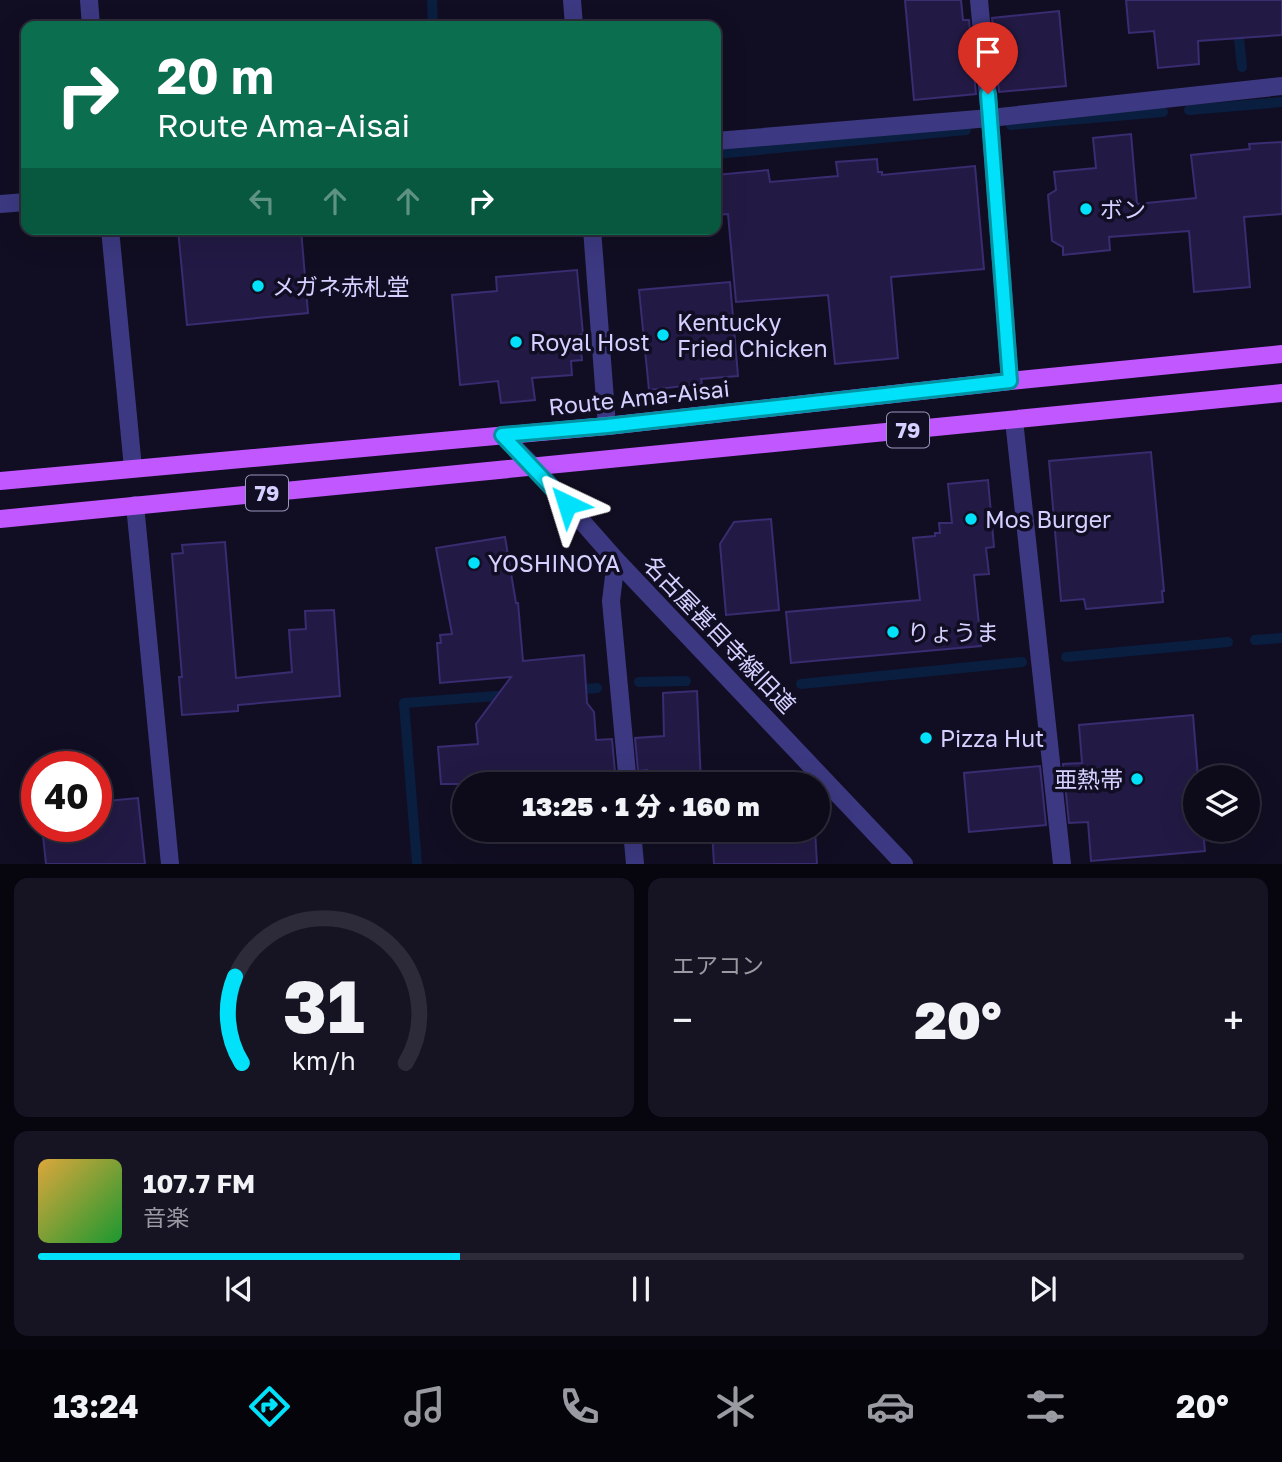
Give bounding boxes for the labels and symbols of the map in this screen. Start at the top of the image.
pin [958,22,1018,94]
place label: ボン [1100,195,1146,223]
marker: ボン [1078,201,1094,217]
place label: メガネ赤札堂 [272,272,410,300]
marker: メガネ赤札堂 [250,278,266,294]
place label: Kentucky Fried Chicken [677,308,828,362]
marker: Kentucky Fried Chicken [655,327,671,343]
place label: Royal Host [530,328,650,356]
marker: Royal Host [508,334,524,350]
street label: Route Ama-Aisai [547,374,731,420]
road number: 79 [887,412,929,448]
position arrow [530,467,604,541]
road number: 79 [246,476,288,510]
place label: Mos Burger [985,505,1111,533]
marker: Mos Burger [963,511,979,527]
place label: YOSHINOYA [488,549,620,577]
street label: 名古屋甚目寺線旧道 [638,550,802,718]
marker: YOSHINOYA [466,555,482,571]
place label: りょうま [907,618,999,646]
marker: りょうま [885,624,901,640]
place label: Pizza Hut [940,724,1044,752]
marker: Pizza Hut [918,730,934,746]
speed limit sign: 40 [21,751,112,842]
place label: 亜熱帯 [1054,765,1123,793]
marker: 亜熱帯 [1129,771,1145,787]

